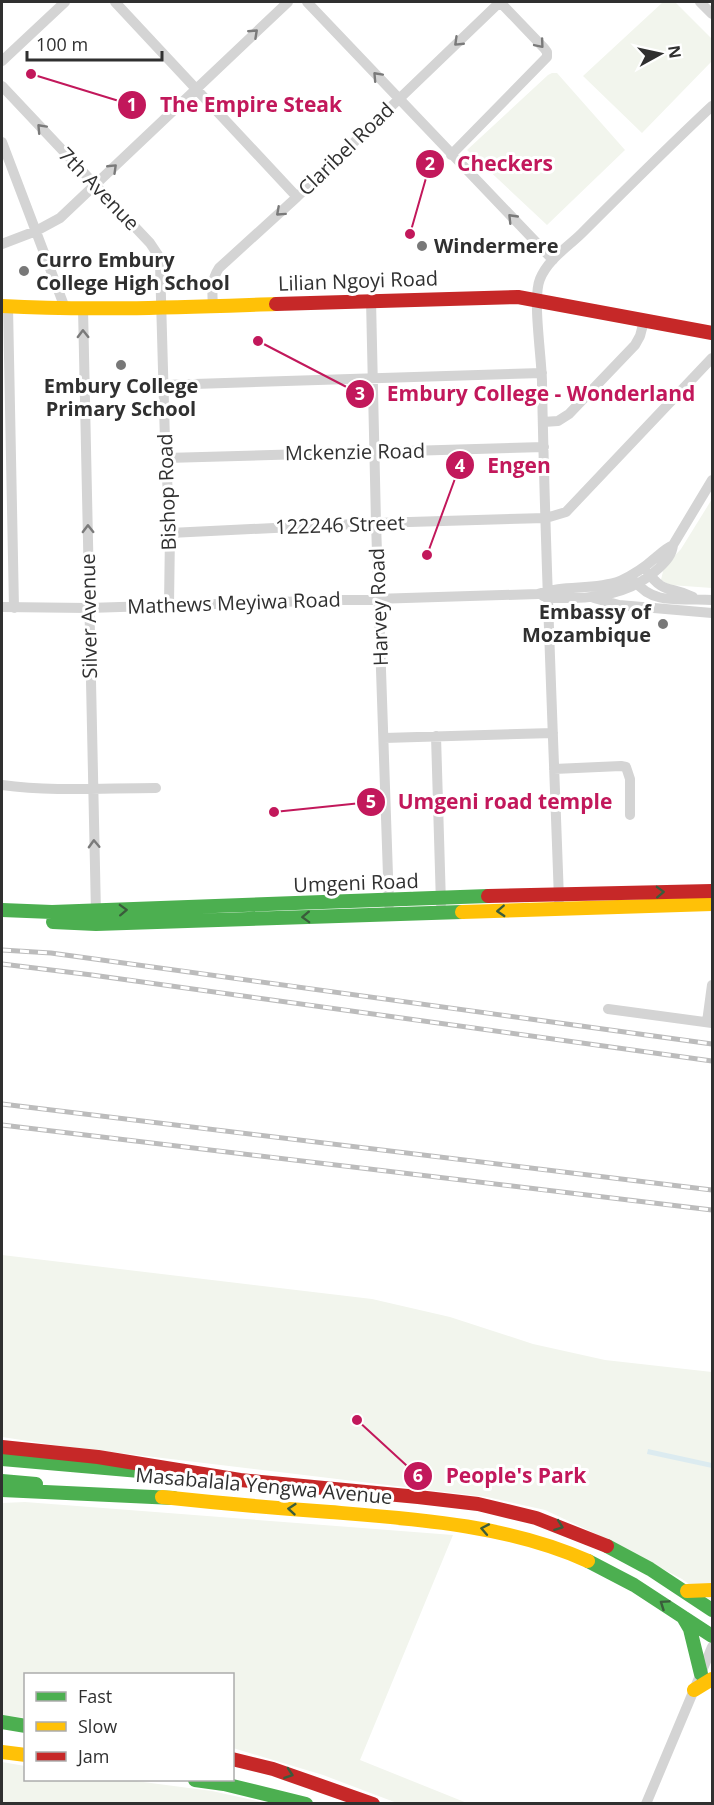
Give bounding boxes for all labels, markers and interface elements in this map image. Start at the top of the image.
scale bar [27,24,162,62]
north arrow [630,24,690,84]
one-way arrow [247,30,258,41]
text: 100 m [36,32,88,56]
one-way arrow [454,35,464,46]
one-way arrow [533,37,544,48]
text: N [663,44,687,60]
one-way arrow [374,73,385,84]
callout: The Empire Steak [117,86,354,125]
text: The Empire Steak [160,90,343,118]
text: 1 [127,92,137,116]
street label: Claribel Road [292,96,399,201]
one-way arrow [37,124,48,135]
street label: 7th Avenue [53,141,146,236]
callout: Checkers [415,144,565,183]
text: Checkers [457,149,553,177]
text: 2 [425,151,435,175]
one-way arrow [107,164,117,175]
one-way arrow [277,205,287,216]
one-way arrow [508,214,519,224]
place label: Windermere [434,232,559,259]
marker: Windermere [415,239,429,253]
place label: Curro Embury College High School [36,246,230,296]
marker: Curro Embury College High School [17,264,31,278]
street label: Lilian Ngoyi Road [278,264,438,297]
one-way arrow [77,329,90,338]
marker: Embury College Primary School [114,358,128,372]
place label: Embury College Primary School [44,372,198,422]
callout: Embury College - Wonderland [345,374,708,413]
text: Embury College - Wonderland [387,379,695,407]
text: 3 [355,381,365,405]
street label: Bishop Road [151,433,182,551]
street label: Mckenzie Road [285,437,425,466]
callout: Engen [445,446,562,485]
text: Engen [487,451,551,479]
text: 4 [455,453,465,477]
street label: 122246 Street [275,509,405,540]
one-way arrow [81,524,94,533]
street label: Harvey Road [363,547,394,667]
street label: Silver Avenue [74,553,103,679]
street label: Mathews Meyiwa Road [127,585,341,620]
place label: Embassy of Mozambique [522,598,652,648]
marker: Embassy of Mozambique [656,617,670,631]
callout: Umgeni road temple [356,783,624,822]
text: Umgeni road temple [398,787,612,815]
text: 5 [366,789,376,813]
one-way arrow [87,840,100,849]
street label: Umgeni Road [293,867,419,898]
one-way arrow [655,886,664,899]
one-way arrow [118,904,127,916]
one-way arrow [497,905,506,918]
one-way arrow [302,911,311,923]
callout: People's Park [403,1456,598,1495]
street label: Masabalala Yengwa Avenue [135,1461,394,1510]
text: People's Park [446,1461,587,1489]
text: 6 [413,1463,423,1487]
one-way arrow [287,1503,296,1516]
one-way arrow [553,1519,564,1532]
one-way arrow [481,1523,491,1536]
one-way arrow [660,1600,671,1611]
legend [24,1673,234,1781]
text: Fast [78,1684,112,1708]
text: Slow [78,1714,117,1738]
text: Jam [76,1744,110,1768]
one-way arrow [283,1767,294,1780]

